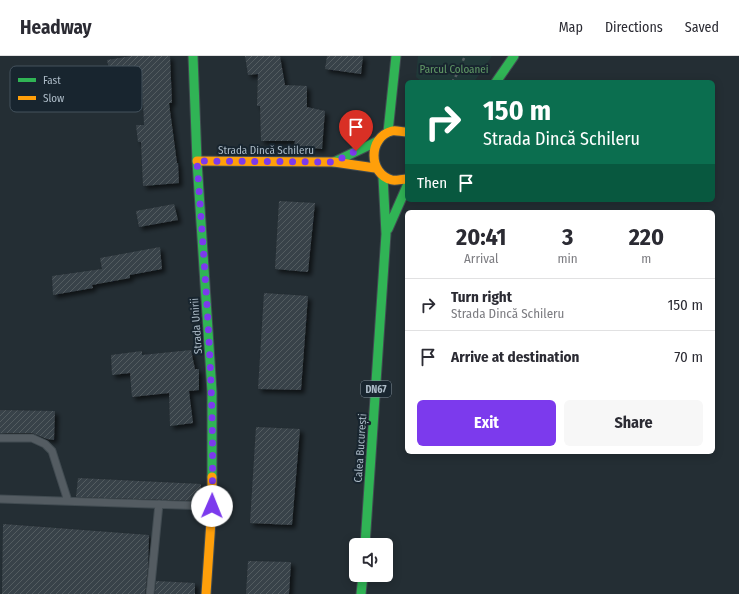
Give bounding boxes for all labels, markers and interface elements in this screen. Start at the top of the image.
text: Headway [20,16,92,39]
text: Map [559,19,583,36]
text: Directions [605,19,663,36]
text: Saved [685,19,719,36]
park label: Parcul Coloanei [419,63,489,76]
legend [10,66,142,112]
text: Fast [43,74,61,87]
text: Slow [43,92,64,105]
text: 150 m [483,94,551,127]
icon: right [417,96,469,148]
pin [339,110,373,151]
icon: arrive [345,116,367,138]
text: Strada Dincă Schileru [483,128,640,150]
street label: Strada Dincă Schileru [218,144,314,157]
icon: arrive [455,172,477,194]
text: Then [417,174,447,192]
text: 20:41 [456,223,507,251]
text: 3 [562,223,573,251]
text: 220 [629,223,664,251]
text: Arrival [464,251,498,266]
text: min [558,251,578,266]
text: m [641,251,651,266]
text: Turn right [451,288,512,306]
icon: right [417,294,439,316]
text: 150 m [667,296,703,314]
street label: Strada Unirii [188,297,205,354]
text: Strada Dincă Schileru [451,306,564,321]
icon: arrive [417,346,439,368]
text: Arrive at destination [451,348,579,366]
text: 70 m [674,348,703,366]
road number: DN67 [361,381,391,397]
button: Exit [417,400,556,446]
button: Share [564,400,703,446]
street label: Calea București [352,413,369,483]
position arrow [191,485,233,527]
map controls [349,538,393,582]
button: sound [349,538,393,582]

